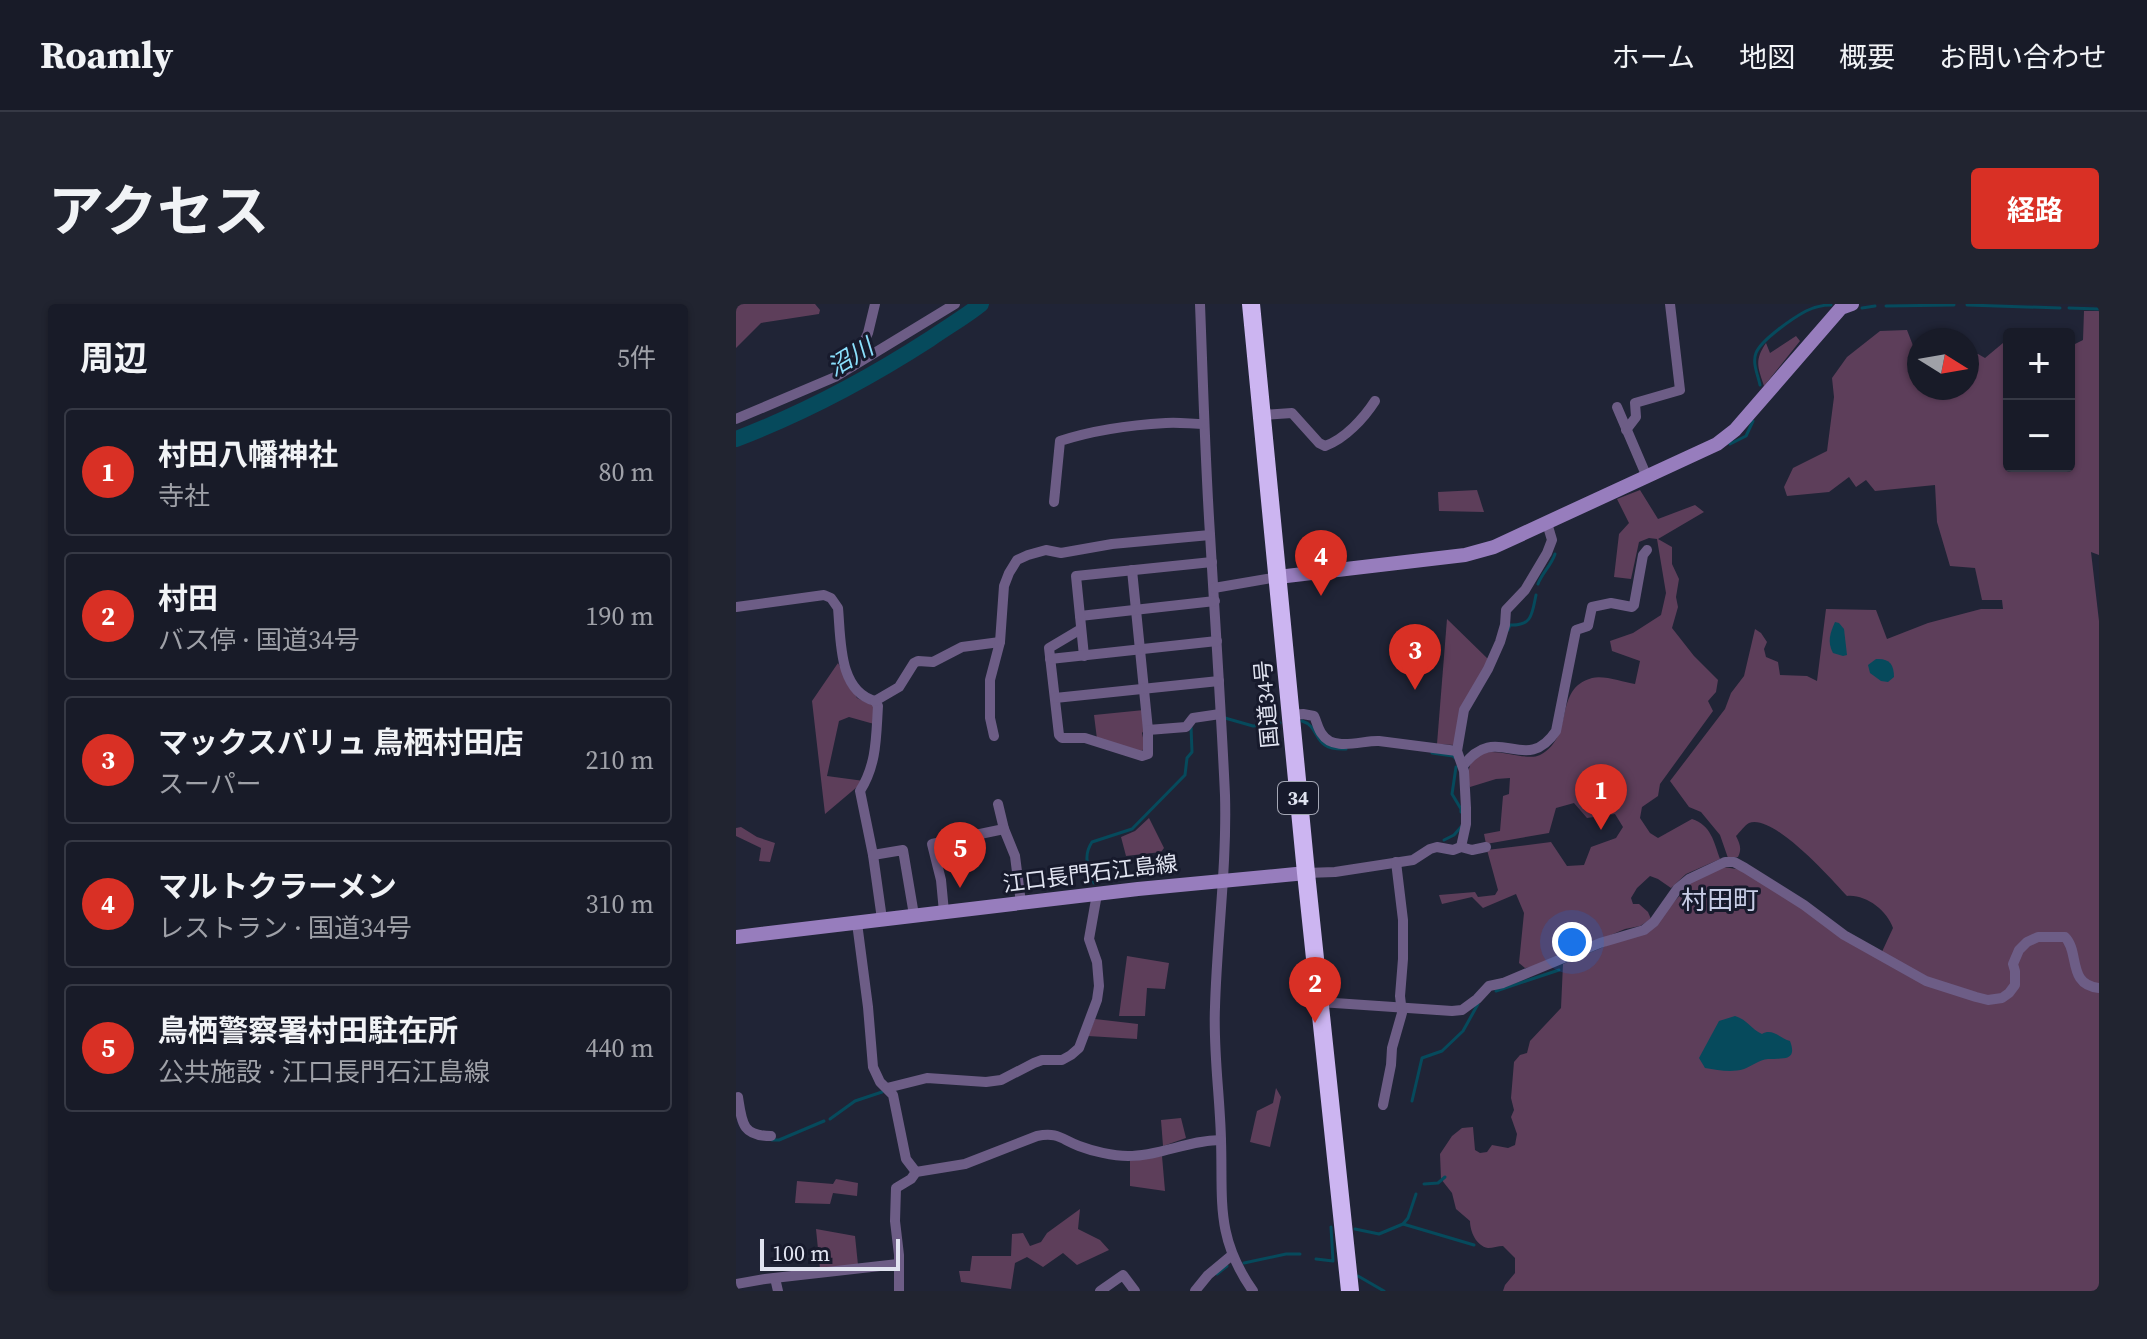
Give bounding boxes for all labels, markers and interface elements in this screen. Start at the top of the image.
text: Roamly [40,29,173,81]
text: ホーム [1612,38,1695,76]
text: 地図 [1739,38,1795,76]
text: 概要 [1839,38,1895,76]
text: お問い合わせ [1939,38,2107,76]
button: 経路 [1971,168,2099,249]
text: アクセス [48,173,269,250]
north arrow [1907,328,1979,400]
map controls [2003,328,2075,472]
button: + [2003,328,2075,400]
water label: 沼川 [821,329,882,384]
text: 周辺 [80,335,148,381]
text: 5件 [617,340,656,376]
button: − [2003,400,2075,472]
text: 村田八幡神社 [158,434,338,475]
text: 1 [101,454,115,490]
text: 80 m [599,454,654,490]
text: 寺社 [158,478,210,514]
pin: 4 [1295,530,1347,596]
text: 村田 [158,578,218,619]
text: 2 [101,598,115,634]
text: 190 m [586,598,654,634]
text: バス停 · 国道34号 [158,622,360,658]
pin: 3 [1389,624,1441,690]
street label: 国道34号 [1247,659,1285,749]
text: マックスバリュ 鳥栖村田店 [158,722,524,763]
text: 3 [101,742,115,778]
text: 210 m [586,742,654,778]
pin: 1 [1575,764,1627,830]
text: スーパー [158,766,262,802]
road number: 34 [1278,782,1318,814]
pin: 5 [934,822,986,888]
street label: 江口長門石江島線 [1001,847,1179,899]
text: マルトクラーメン [158,866,397,907]
district label: 村田町 [1681,882,1759,918]
text: 4 [101,886,115,922]
text: 310 m [586,886,654,922]
text: レストラン · 国道34号 [158,910,412,946]
your location [1552,922,1592,962]
pin: 2 [1289,957,1341,1023]
text: 鳥栖警察署村田駐在所 [158,1010,458,1051]
text: 5 [101,1030,115,1066]
text: 440 m [586,1030,654,1066]
text: 公共施設 · 江口長門石江島線 [158,1054,490,1090]
scale bar [760,1235,900,1271]
text: 100 m [772,1238,830,1268]

